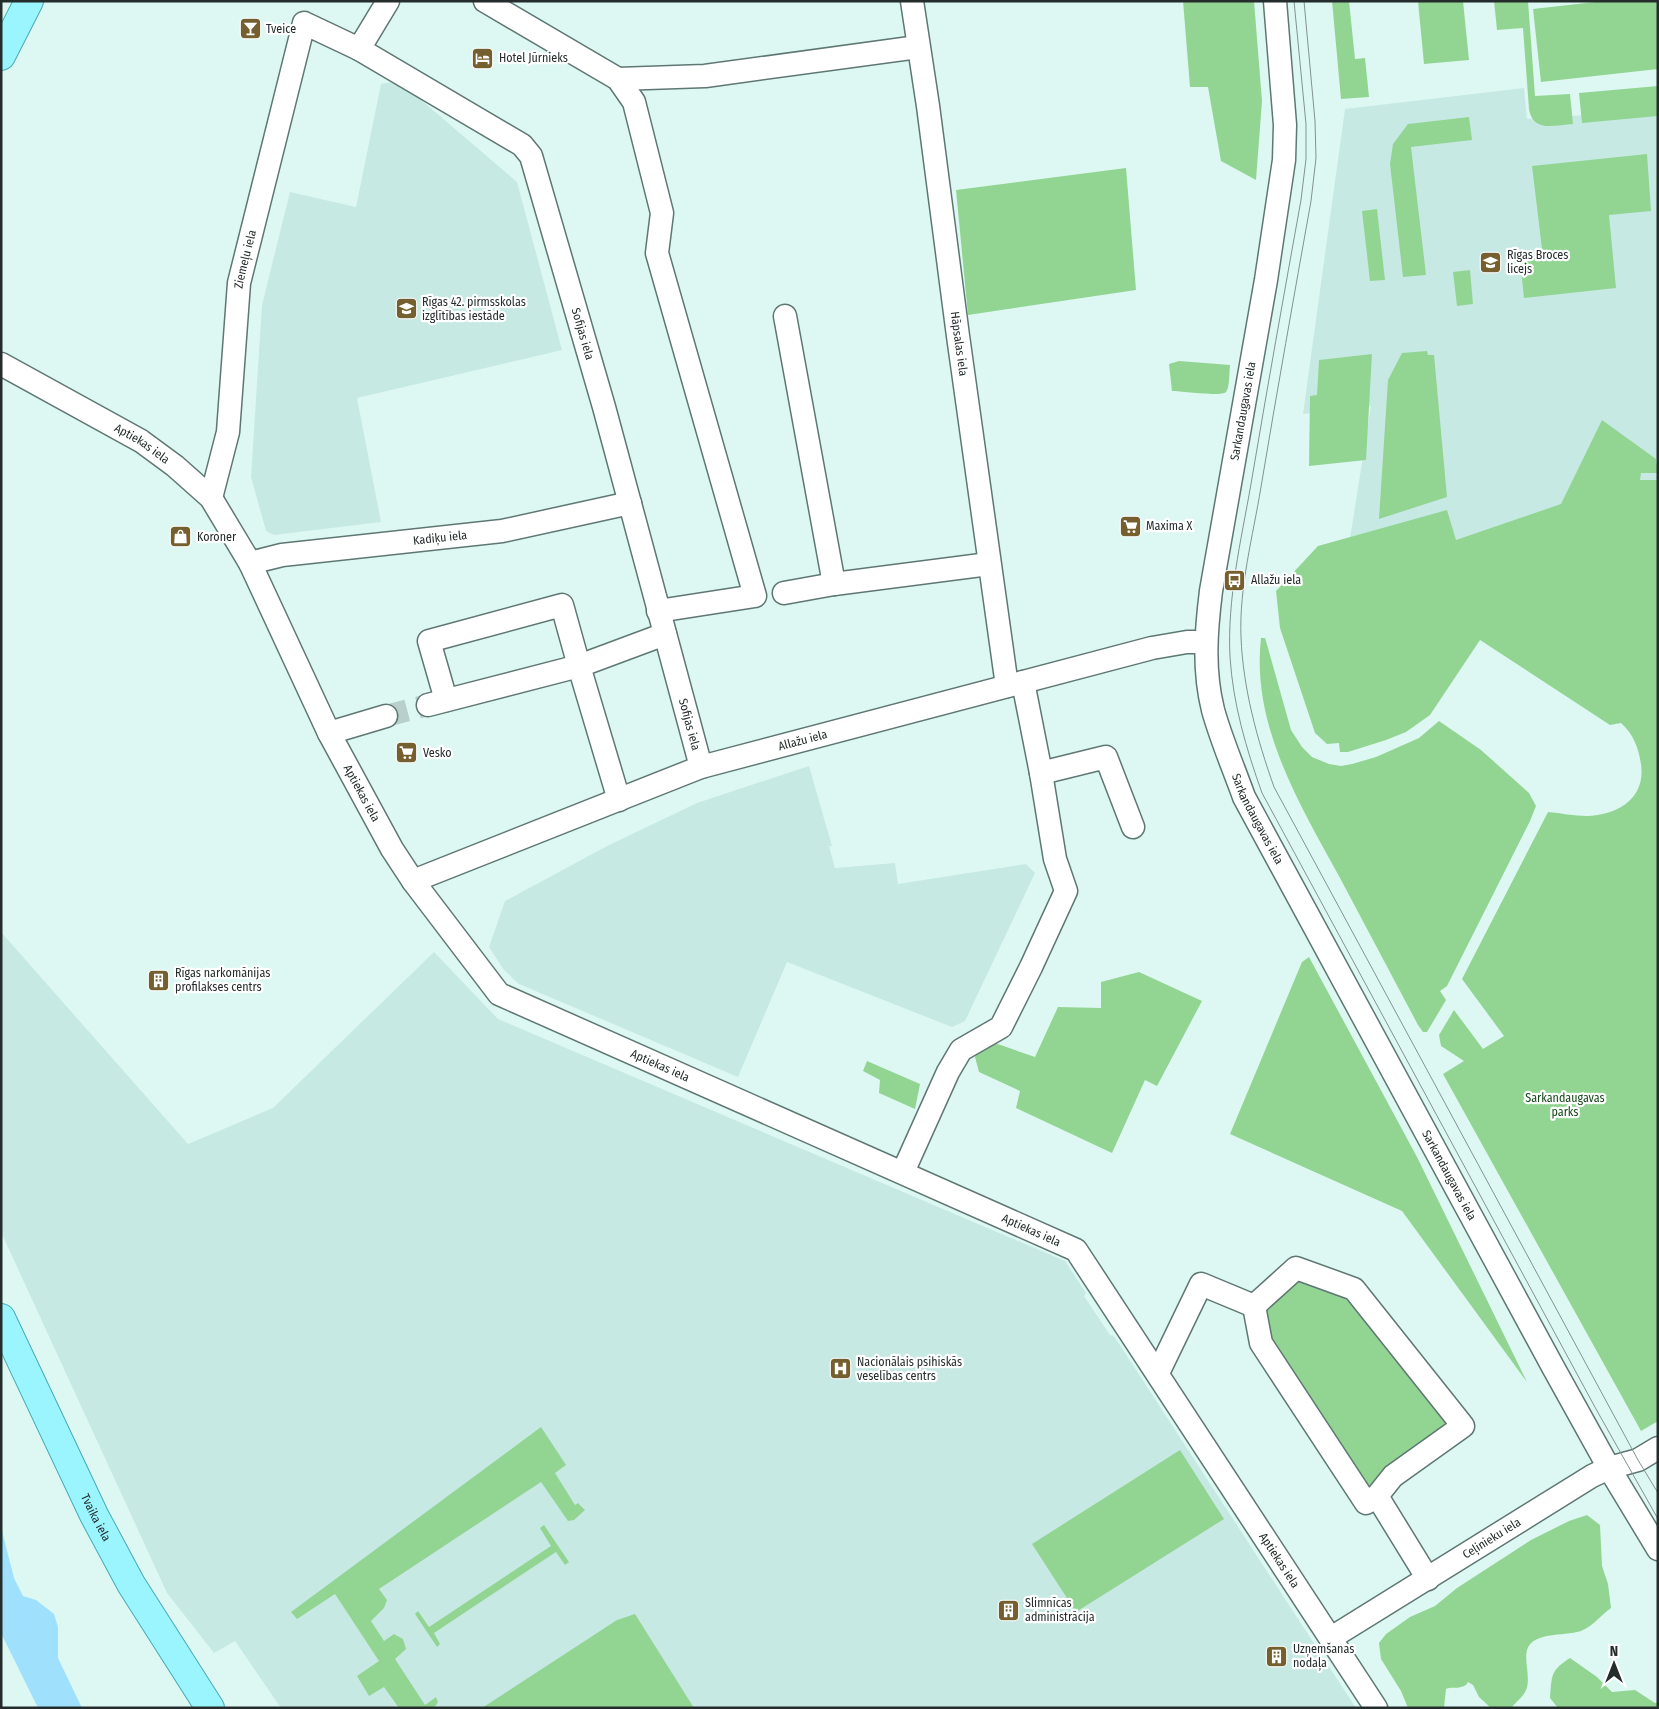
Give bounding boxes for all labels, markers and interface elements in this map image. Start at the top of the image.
bar icon: Tveice [238,17,262,41]
place label: Tveice [266,22,296,36]
hotel icon: Hotel Jūrnieks [471,46,495,70]
place label: Hotel Jūrnieks [499,51,568,65]
street label: Ziemeļu iela [232,228,259,289]
place label: Rīgas Broces licejs [1507,248,1568,276]
school or university icon: Rīgas Broces licejs [1479,250,1503,274]
place label: Rīgas 42. pirmsskolas izglītības iestāde [422,295,526,323]
school or university icon: Rīgas 42. pirmsskolas izglītības iestāde [394,297,418,321]
street label: Sofijas iela [569,306,597,361]
street label: Hāpsalas iela [948,311,971,377]
street label: Sarkandaugavas iela [1227,360,1259,462]
street label: Aptiekas iela [112,421,172,467]
supermarket icon: Maxima X [1118,514,1142,538]
place label: Maxima X [1146,519,1193,533]
shop icon: Koroner [169,525,193,549]
street label: Kadiķu iela [412,528,468,548]
place label: Koroner [197,530,237,544]
bus stop icon: Allažu iela [1223,568,1247,592]
place label: Allažu iela [1251,573,1301,587]
street label: Sofijas iela [676,697,703,752]
street label: Allažu iela [777,727,829,753]
supermarket icon: Vesko [395,741,419,765]
place label: Vesko [423,746,452,760]
street label: Aptiekas iela [341,762,383,824]
street label: Sarkandaugavas iela [1229,771,1286,867]
place label: Rīgas narkomānijas profilakses centrs [175,966,270,994]
building icon: Rīgas narkomānijas profilakses centrs [147,968,171,992]
street label: Aptiekas iela [629,1046,692,1085]
park label: Sarkandaugavas parks [1525,1091,1605,1119]
street label: Sarkandaugavas iela [1419,1128,1479,1223]
street label: Aptiekas iela [1000,1211,1063,1249]
place label: Nacionālais psihiskās veselības centrs [857,1355,962,1383]
hospital icon: Nacionālais psihiskās veselības centrs [829,1357,853,1381]
street label: Tvaika iela [78,1492,114,1544]
street label: Ceļinieku iela [1460,1515,1523,1562]
street label: Aptiekas iela [1256,1530,1302,1591]
place label: Slimnīcas administrācija [1025,1596,1095,1624]
building icon: Slimnīcas administrācija [997,1598,1021,1622]
north arrow [1589,1639,1639,1689]
place label: Uzņemšanas nodaļa [1293,1642,1354,1671]
text: N [1610,1643,1618,1660]
building icon: Uzņemšanas nodaļa [1265,1644,1289,1668]

